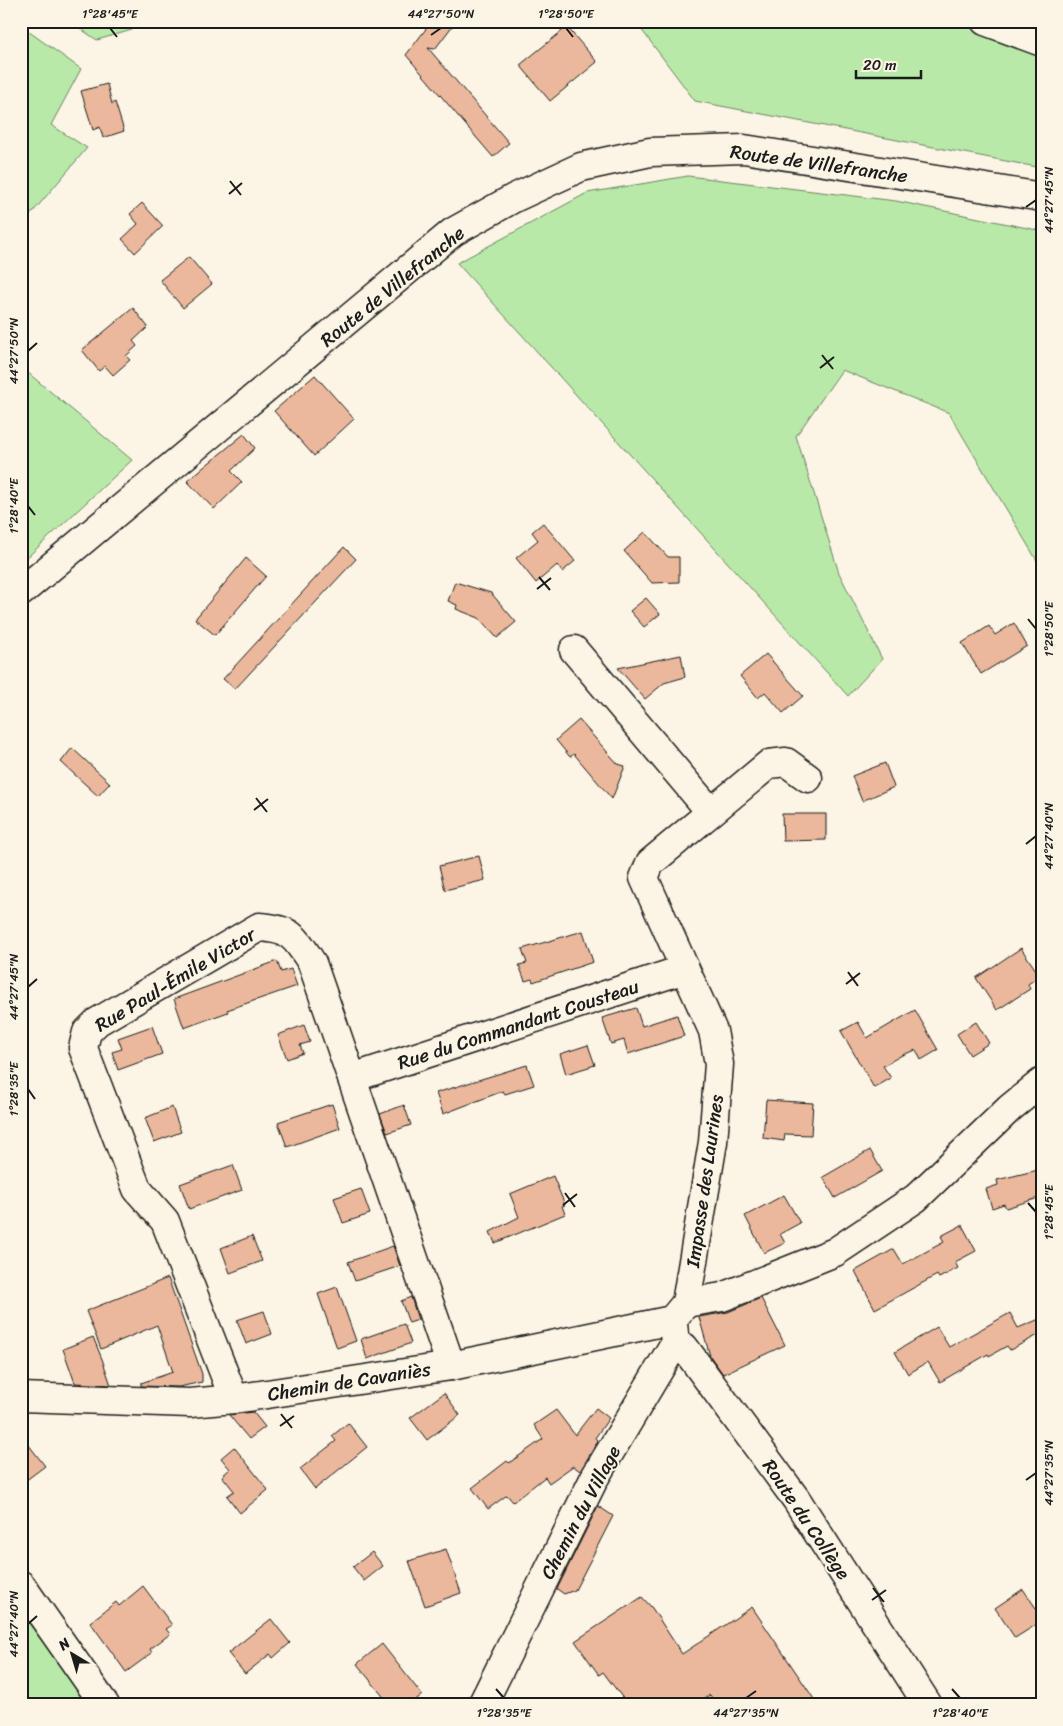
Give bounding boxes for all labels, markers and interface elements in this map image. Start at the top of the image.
text: 1°28'45"E [82,3,139,25]
text: 44°27'50"N [408,3,475,25]
text: 1°28'50"E [538,3,595,25]
scale bar [856,48,920,80]
text: 20 m [863,52,897,78]
street label: Route de Villefranche [728,135,910,192]
text: 44°27'45"N [1038,166,1060,233]
street label: Route de Villefranche [312,217,472,356]
text: 44°27'50"N [3,317,25,384]
text: 1°28'40"E [3,477,25,534]
text: 1°28'50"E [1038,600,1060,657]
text: 44°27'40"N [1038,802,1060,869]
street label: Rue Paul-Émile Victor [88,917,263,1041]
text: 44°27'45"N [3,953,25,1020]
street label: Rue du Commandant Cousteau [393,970,643,1079]
text: 1°28'35"E [3,1060,25,1116]
street label: Impasse des Laurines [676,1092,733,1271]
text: 1°28'45"E [1038,1183,1060,1240]
street label: Chemin de Cavaniès [265,1352,433,1411]
street label: Chemin du Village [531,1439,630,1585]
text: 44°27'35"N [1038,1440,1060,1506]
street label: Route du Collège [754,1452,859,1586]
text: 44°27'40"N [3,1590,25,1657]
north arrow [48,1628,98,1678]
text: N [52,1631,76,1658]
text: 1°28'35"E [477,1702,533,1724]
text: 44°27'35"N [713,1702,779,1724]
text: 1°28'40"E [932,1702,989,1724]

